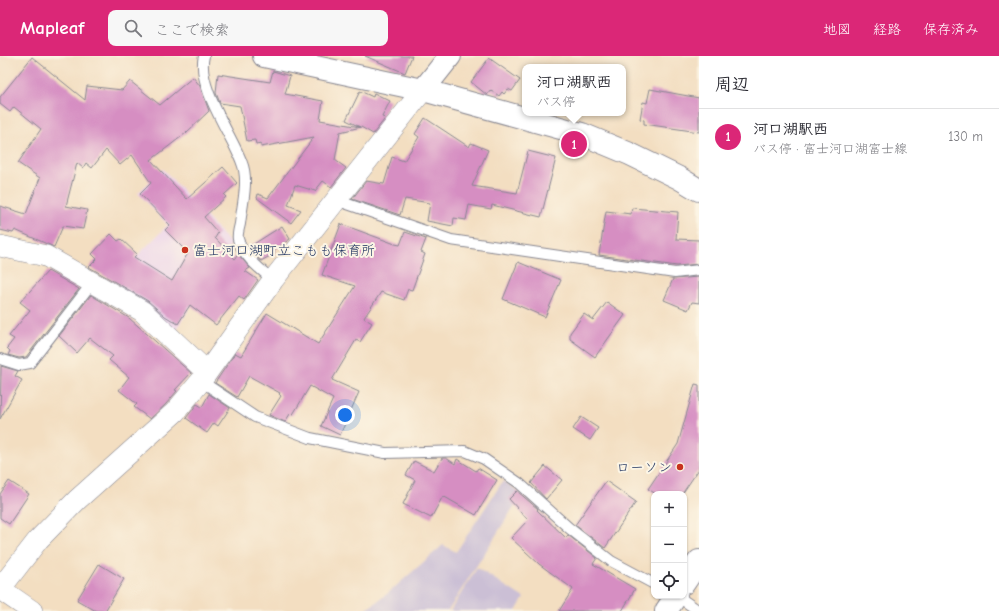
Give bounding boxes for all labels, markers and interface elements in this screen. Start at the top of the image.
search box [108,10,388,46]
text: Mapleaf [20,17,84,39]
icon: search [122,17,144,39]
text: ここで検索 [154,21,229,39]
text: 地図 [823,21,851,38]
text: 経路 [873,21,901,38]
text: 保存済み [923,21,979,38]
popup [522,64,626,116]
text: 河口湖駅西 [536,73,612,91]
text: 周辺 [715,75,749,94]
text: バス停 [536,94,576,109]
text: 河口湖駅西 [753,120,828,138]
pin: 1 [561,129,587,159]
text: 1 [725,129,731,144]
text: 130 m [948,129,983,144]
text: バス停 · 富士河口湖富士線 [753,141,907,156]
place label: 富士河口湖町立こもも保育所 [193,242,375,259]
marker: 富士河口湖町立こもも保育所 [180,245,190,255]
your location [335,405,355,425]
place label: ローソン [616,459,672,476]
marker: ローソン [675,462,685,472]
map controls [651,491,687,599]
button: + [651,491,687,527]
button: − [651,527,687,563]
button: locate [651,563,687,599]

